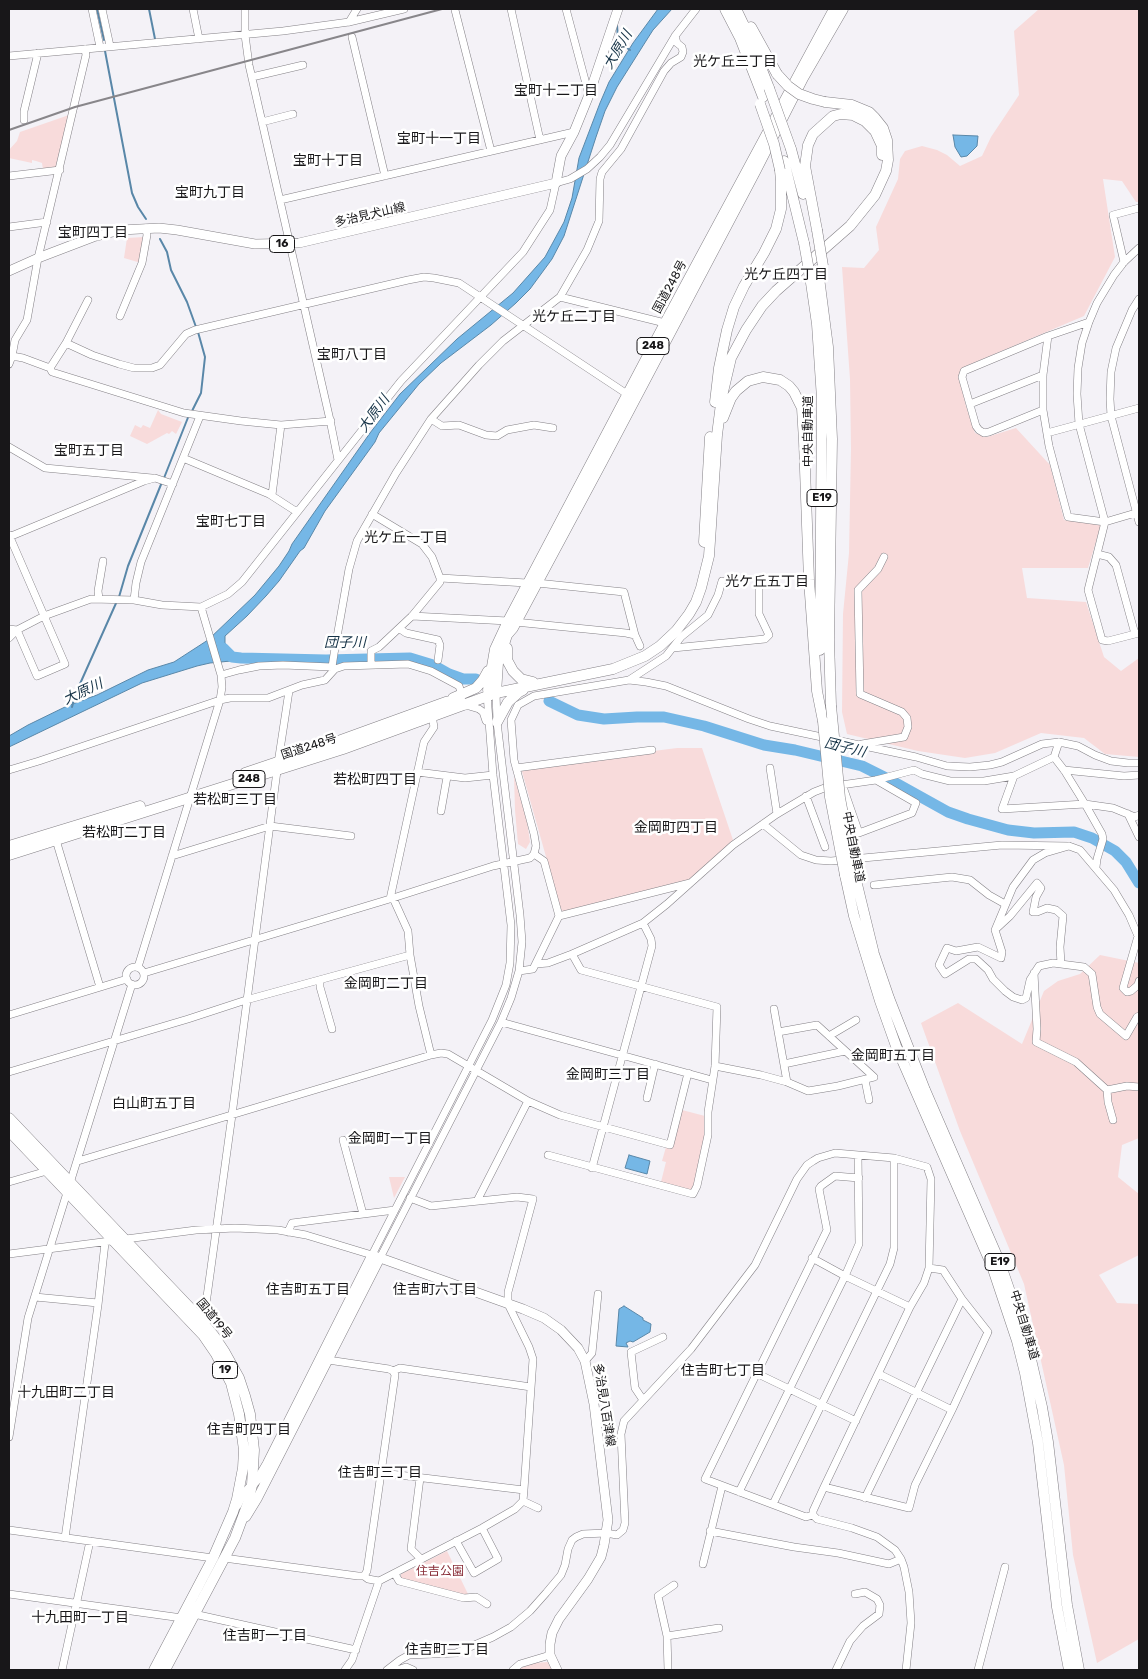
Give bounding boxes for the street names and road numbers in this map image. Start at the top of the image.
street label: 多治見犬山線 [333,200,407,230]
road number: 16 [270,235,294,252]
street label: 国道248号 [650,258,690,316]
road number: 248 [637,338,669,354]
street label: 中央自動車道 [802,395,816,467]
road number: E19 [807,489,837,506]
street label: 国道248号 [279,731,339,763]
road number: 248 [233,771,265,788]
street label: 中央自動車道 [839,810,867,884]
road number: E19 [985,1254,1015,1270]
street label: 中央自動車道 [1007,1288,1041,1362]
street label: 国道19号 [193,1296,235,1342]
road number: 19 [212,1362,238,1378]
street label: 多治見八百津線 [590,1362,618,1448]

